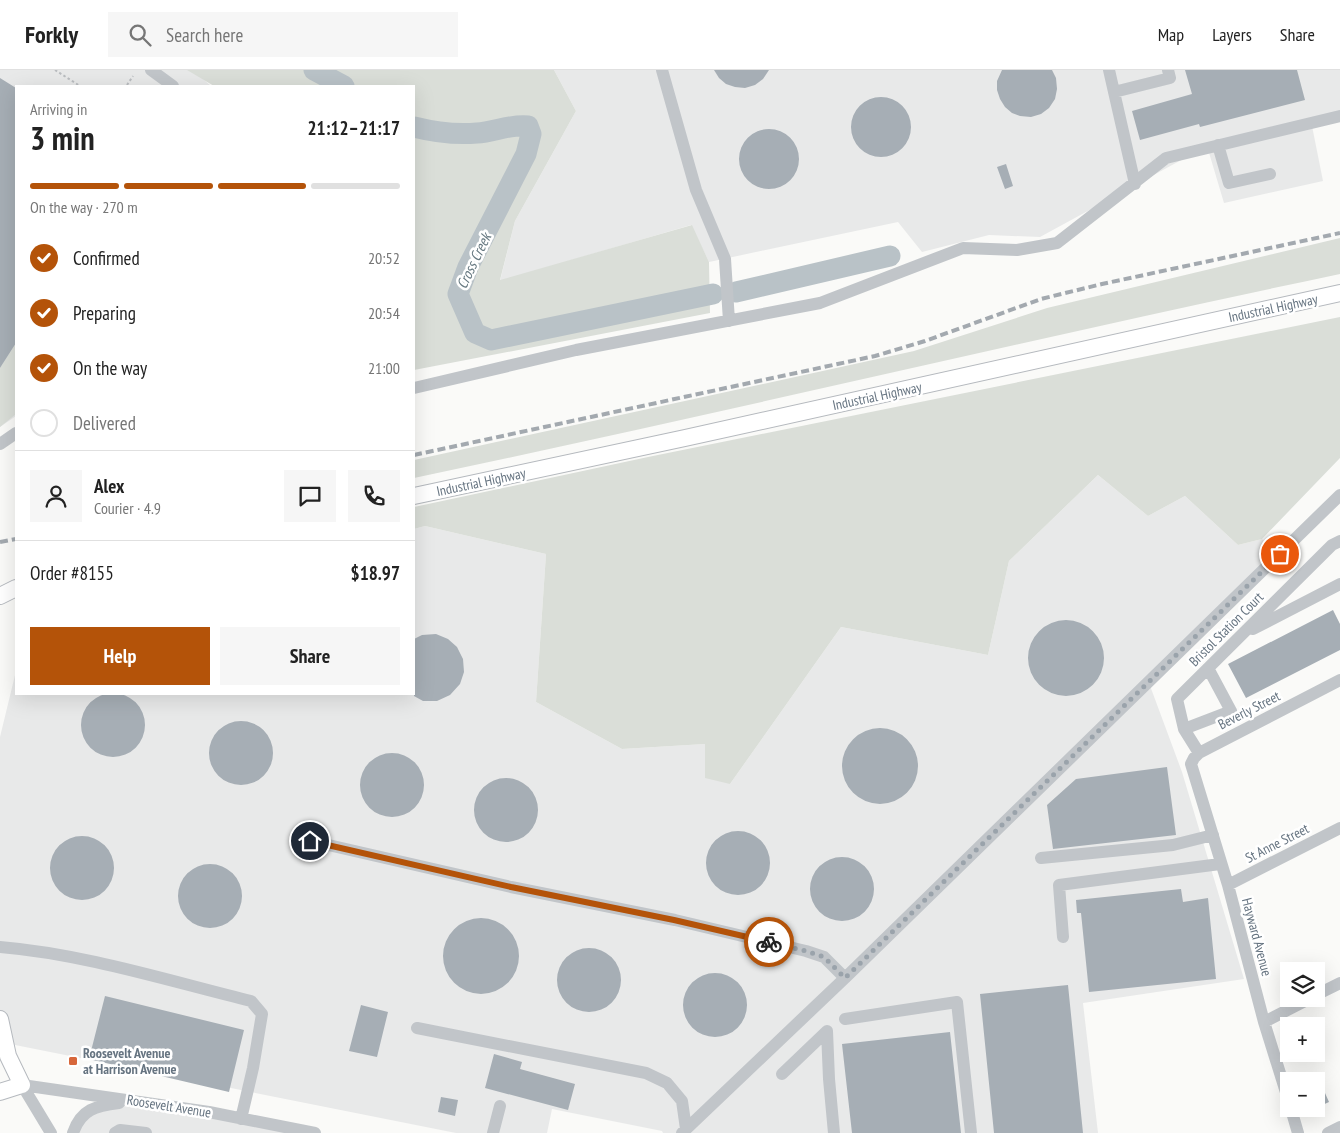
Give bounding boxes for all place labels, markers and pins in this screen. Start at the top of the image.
pin [1259,533,1301,575]
pin [289,820,331,862]
place label: Roosevelt Avenue at Harrison Avenue [83,1044,177,1078]
marker: Roosevelt Avenue at Harrison Avenue [67,1055,79,1067]

